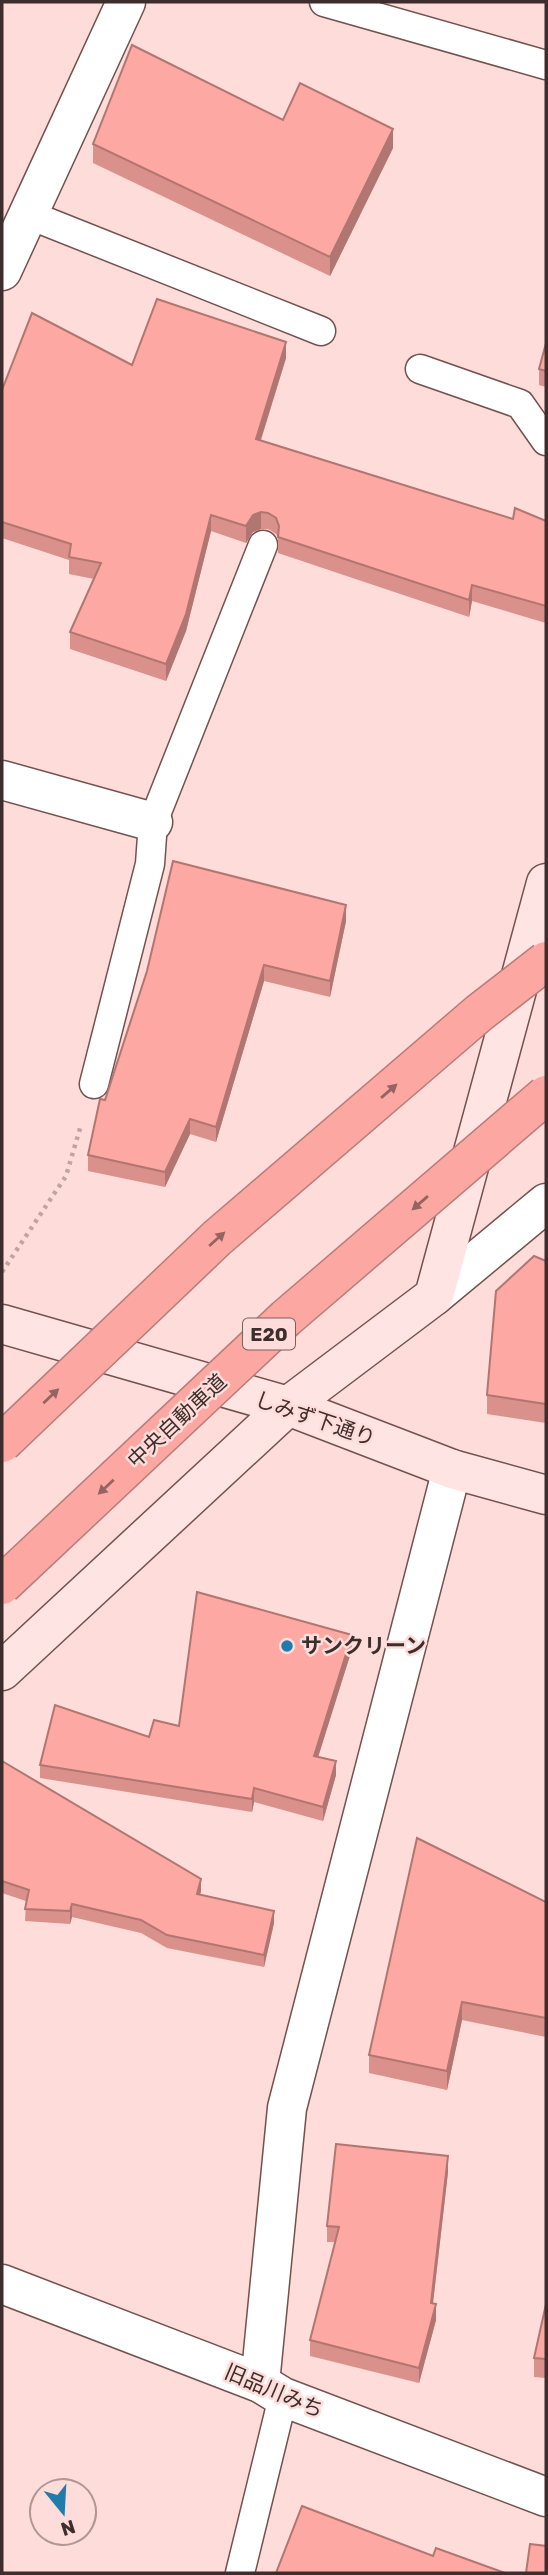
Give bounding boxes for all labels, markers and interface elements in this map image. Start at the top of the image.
one-way arrow [380,1083,398,1099]
one-way arrow [411,1195,429,1211]
one-way arrow [208,1232,225,1248]
road number: E20 [243,1318,295,1350]
street label: 中央自動車道 [122,1369,231,1473]
street label: しみず下通り [252,1386,379,1451]
one-way arrow [42,1388,59,1404]
one-way arrow [98,1479,115,1495]
place label: サンクリーン [301,1633,426,1658]
marker: サンクリーン [279,1638,295,1654]
street label: 旧品川みち [221,2359,327,2423]
north arrow [28,2477,98,2547]
text: N [58,2515,78,2541]

